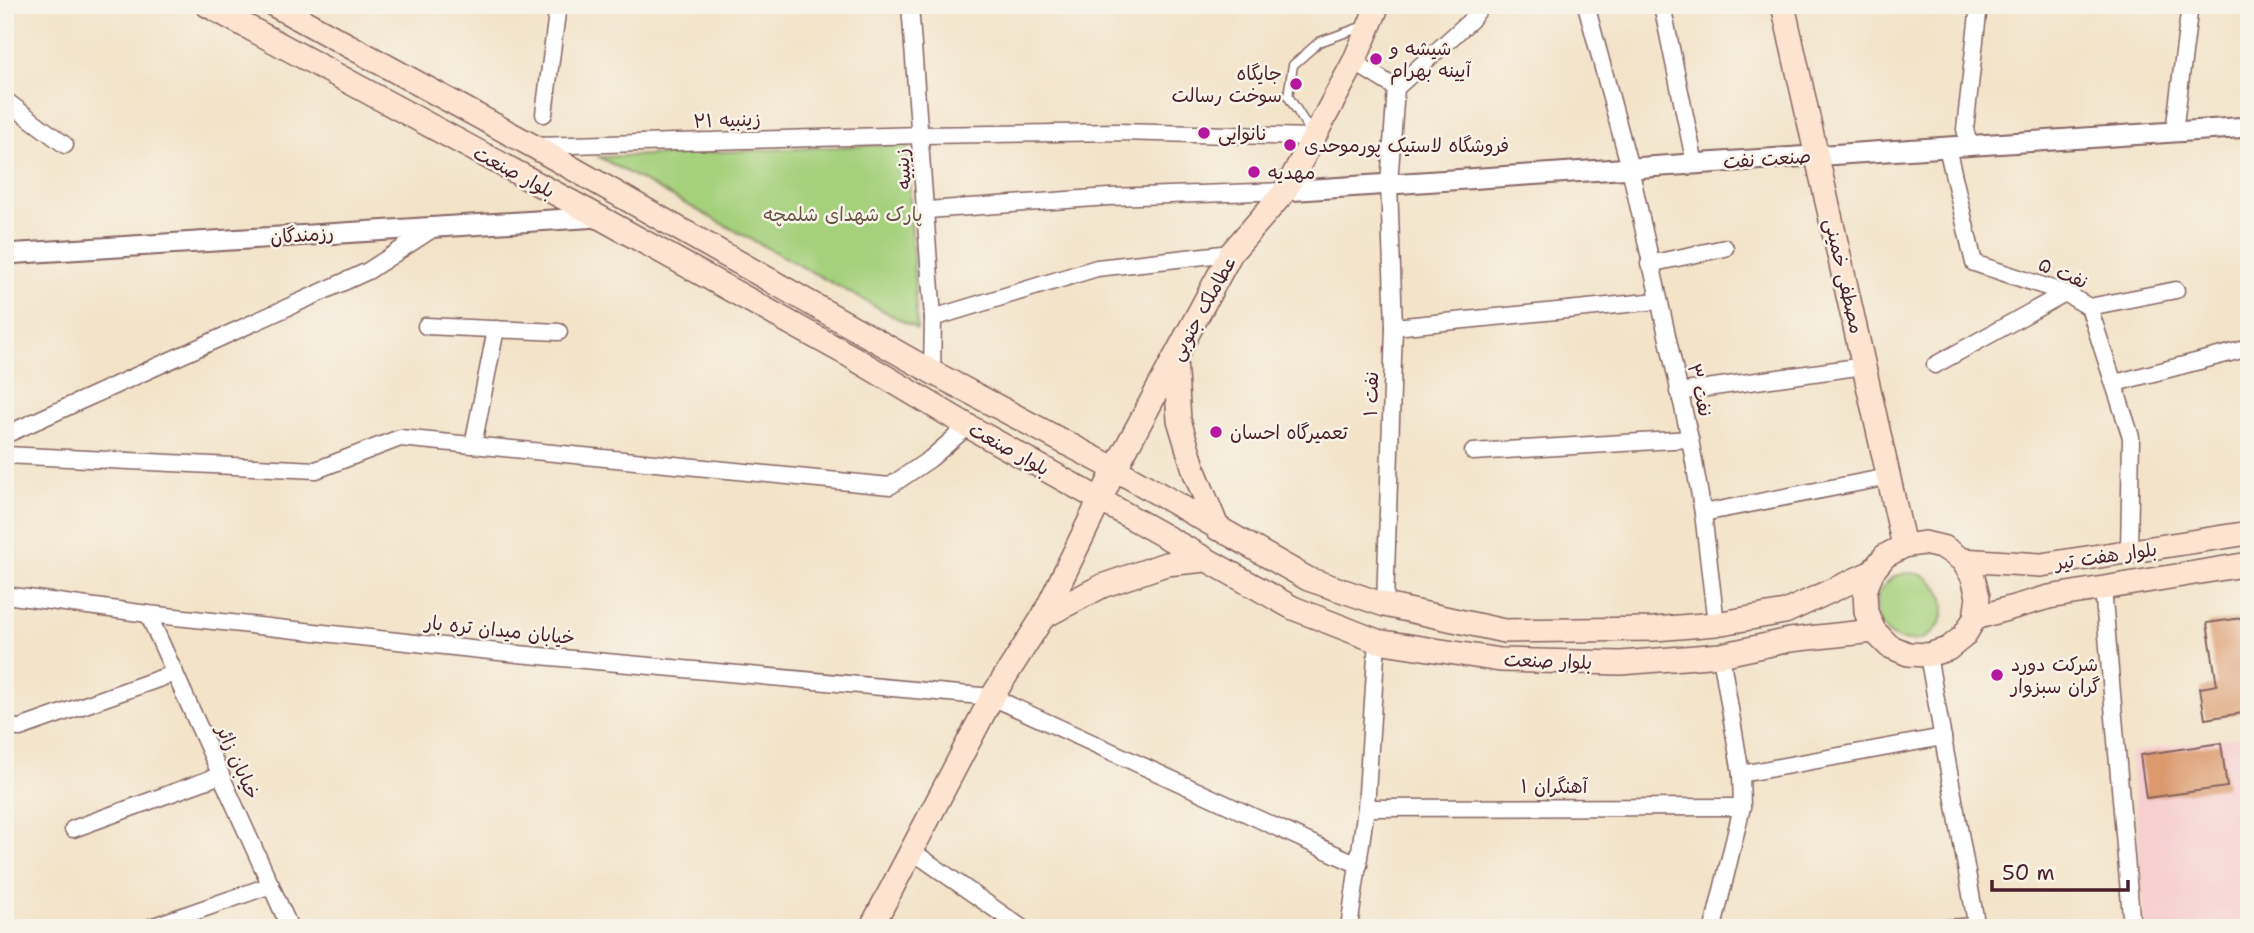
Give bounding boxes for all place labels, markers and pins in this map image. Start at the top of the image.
place label: شیشه و آیینه بهرام [1388,36,1472,85]
marker: شیشه و آیینه بهرام [1368,51,1384,67]
place label: جایگاه سوخت رسالت [1171,61,1282,108]
marker: جایگاه سوخت رسالت [1288,76,1304,92]
place label: نانوایی [1218,121,1267,146]
marker: نانوایی [1196,125,1212,141]
place label: فروشگاه لاستیک پورموحدی [1304,133,1509,158]
marker: فروشگاه لاستیک پورموحدی [1282,137,1298,153]
place label: مهدیه [1268,160,1315,185]
marker: مهدیه [1246,164,1262,180]
place label: تعمیرگاه احسان [1230,420,1348,445]
marker: تعمیرگاه احسان [1208,424,1224,440]
place label: شرکت دورد گران سبزوار [2009,652,2101,699]
marker: شرکت دورد گران سبزوار [1989,667,2005,683]

